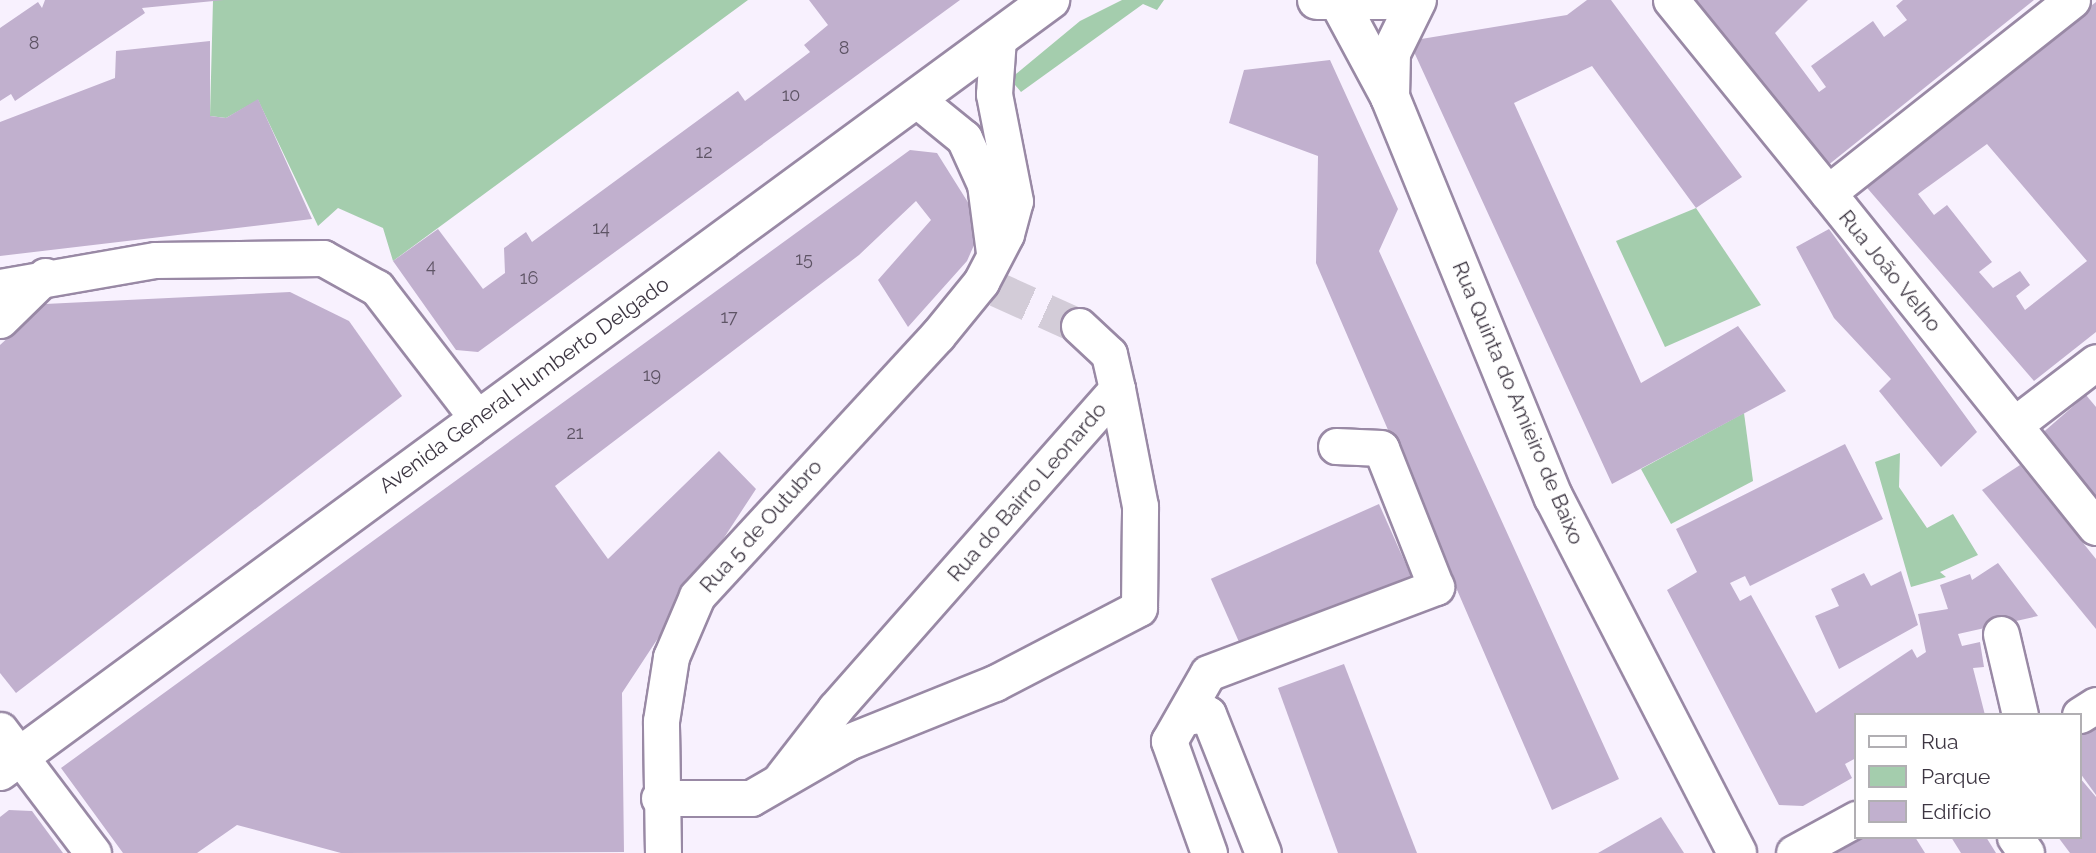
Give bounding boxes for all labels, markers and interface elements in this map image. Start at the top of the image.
house number: 8 [29,32,39,54]
house number: 8 [839,37,849,59]
house number: 10 [782,84,800,106]
house number: 12 [695,141,713,163]
street label: Rua João Velho [1833,205,1947,337]
house number: 14 [592,217,610,239]
house number: 15 [795,248,813,270]
house number: 4 [426,255,436,277]
street label: Rua Quinta do Amieiro de Baixo [1447,257,1589,549]
house number: 16 [520,267,538,289]
street label: Avenida General Humberto Delgado [374,271,674,499]
house number: 17 [720,306,738,328]
house number: 19 [643,364,661,386]
street label: Rua do Bairro Leonardo [942,397,1112,587]
house number: 21 [566,422,584,444]
street label: Rua 5 de Outubro [695,454,827,598]
legend [1854,713,2082,839]
text: Rua [1921,729,1958,754]
text: Parque [1921,764,1990,789]
text: Edifício [1921,799,1991,824]

